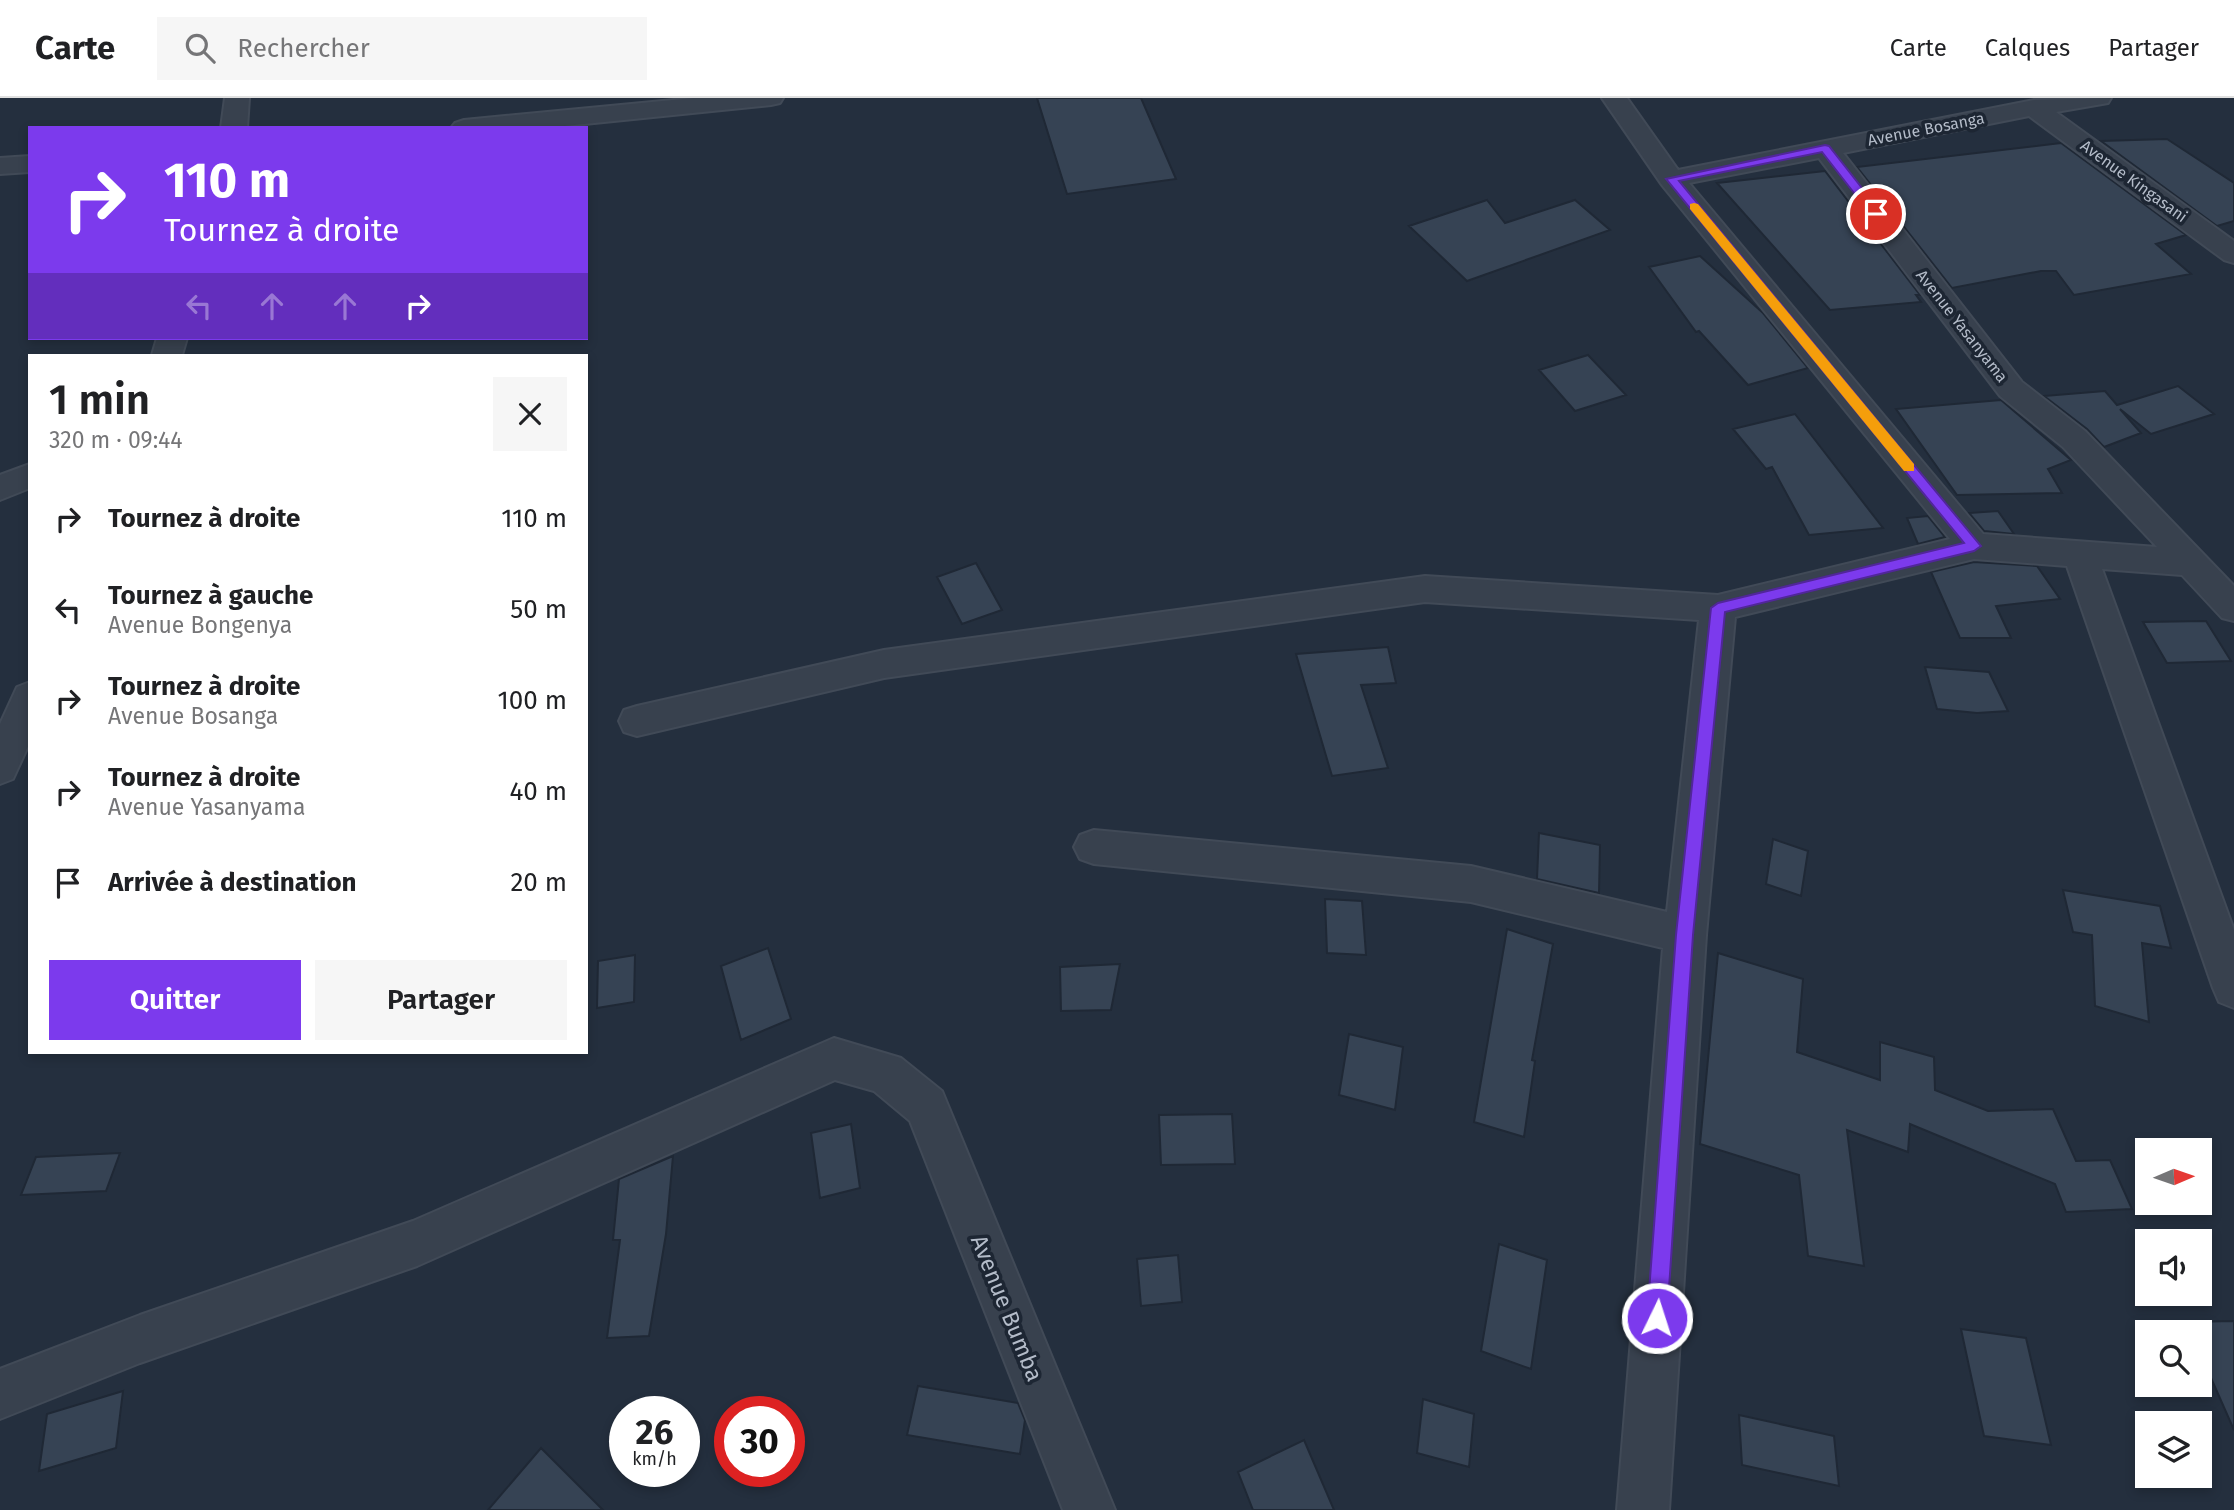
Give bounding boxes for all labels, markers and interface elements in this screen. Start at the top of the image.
search box [157,17,647,80]
text: Carte [35,28,115,68]
icon: search [181,29,219,67]
text: Rechercher [237,33,370,64]
text: Carte [1890,34,1947,62]
text: Calques [1985,34,2070,62]
text: Partager [2108,34,2199,62]
street label: Avenue Bosanga [1866,108,1986,150]
street label: Avenue Kingasani [2077,136,2191,226]
text: 110 m [164,151,290,210]
icon: right [49,154,140,245]
pin [1846,184,1906,244]
icon: arrive [1857,195,1895,233]
text: Tournez à droite [164,211,400,249]
street label: Avenue Yasanyama [1912,266,2012,386]
icon: left [180,287,218,325]
icon: ahead [253,287,291,325]
icon: ahead [326,287,364,325]
icon: right [399,287,437,325]
text: 1 min [49,375,150,425]
button: close [493,377,567,451]
text: 320 m · 09:44 [49,426,183,454]
icon: right [49,500,87,538]
text: Tournez à droite [108,503,300,534]
text: 110 m [501,503,567,534]
text: Tournez à gauche [108,580,313,611]
icon: left [49,591,87,629]
text: 50 m [510,594,567,625]
text: Avenue Bongenya [108,611,292,639]
text: Tournez à droite [108,671,300,702]
icon: right [49,682,87,720]
text: 100 m [498,685,567,716]
text: Avenue Bosanga [108,702,278,730]
text: Tournez à droite [108,762,300,793]
icon: right [49,773,87,811]
text: 40 m [509,776,567,807]
text: Avenue Yasanyama [108,793,306,821]
icon: arrive [49,864,87,902]
text: Arrivée à destination [108,867,357,898]
text: 20 m [510,867,567,898]
button: Quitter [49,960,301,1040]
button: Partager [315,960,567,1040]
north arrow [2135,1138,2212,1214]
map controls [2135,1138,2212,1488]
button: sound [2135,1229,2212,1306]
street label: Avenue Bumba [965,1231,1049,1385]
position arrow [1620,1281,1694,1355]
button: search [2135,1320,2212,1397]
speed limit sign: 30 [714,1396,805,1487]
text: 26 [636,1411,673,1453]
button: layers [2135,1411,2212,1488]
text: km/h [632,1448,677,1470]

